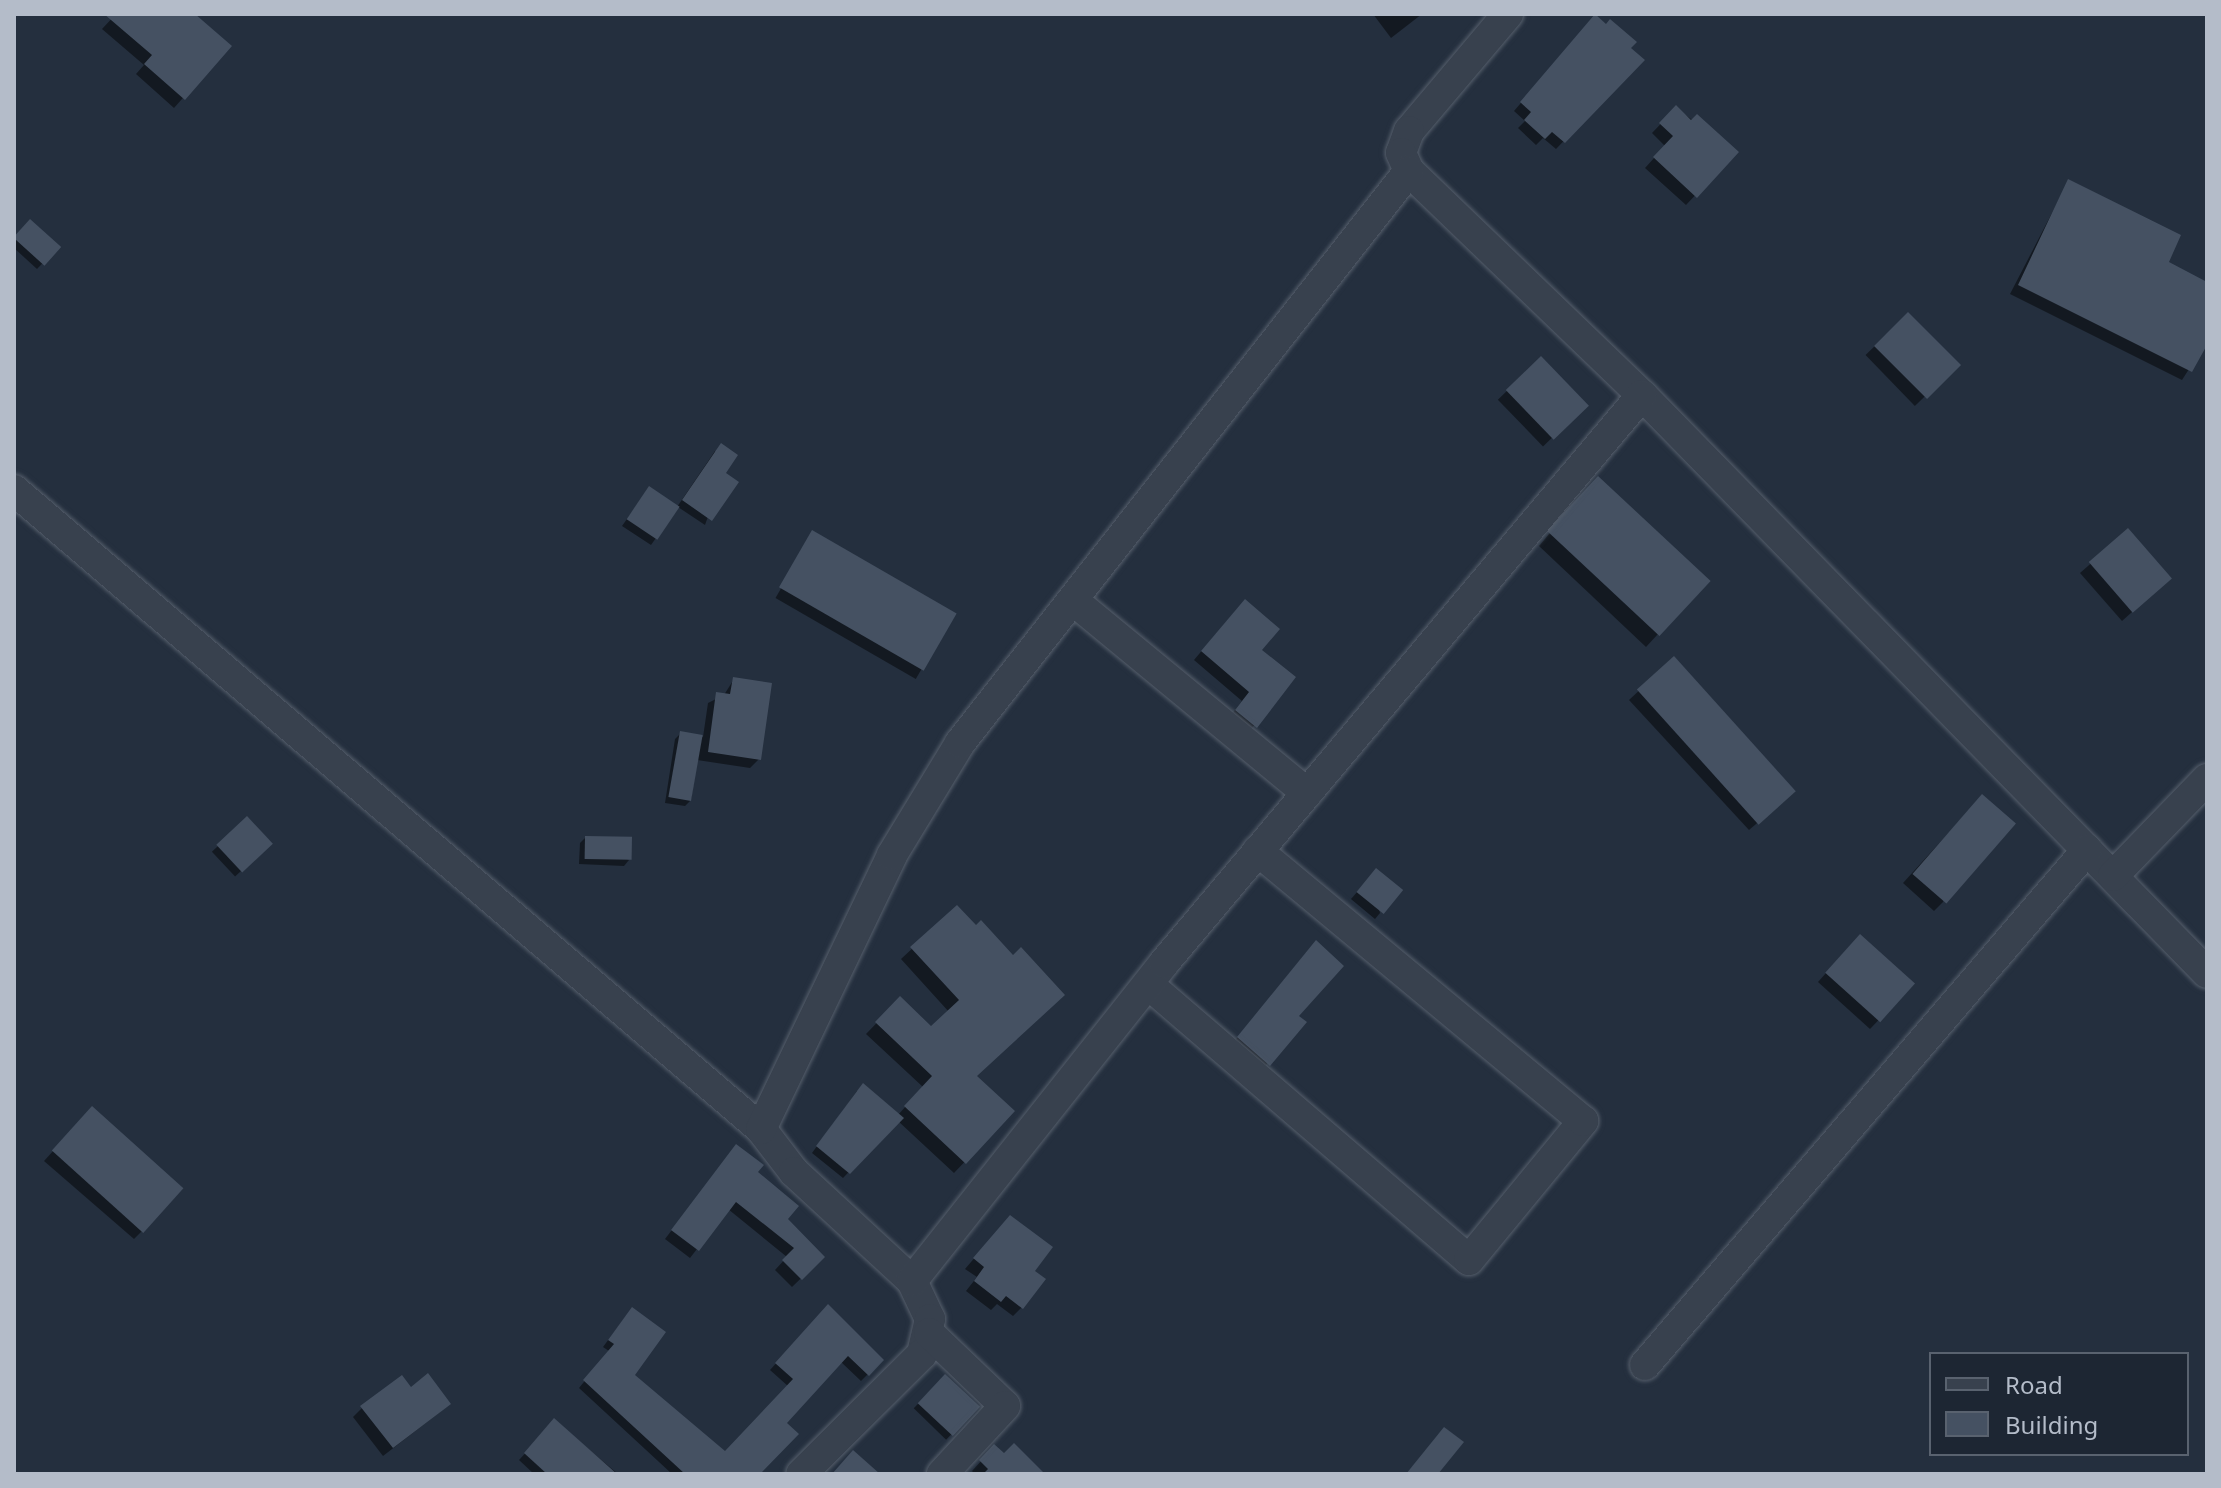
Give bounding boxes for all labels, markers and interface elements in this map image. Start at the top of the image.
legend [1929,1352,2189,1456]
text: Road [2005,1368,2063,1401]
text: Building [2005,1408,2098,1441]

